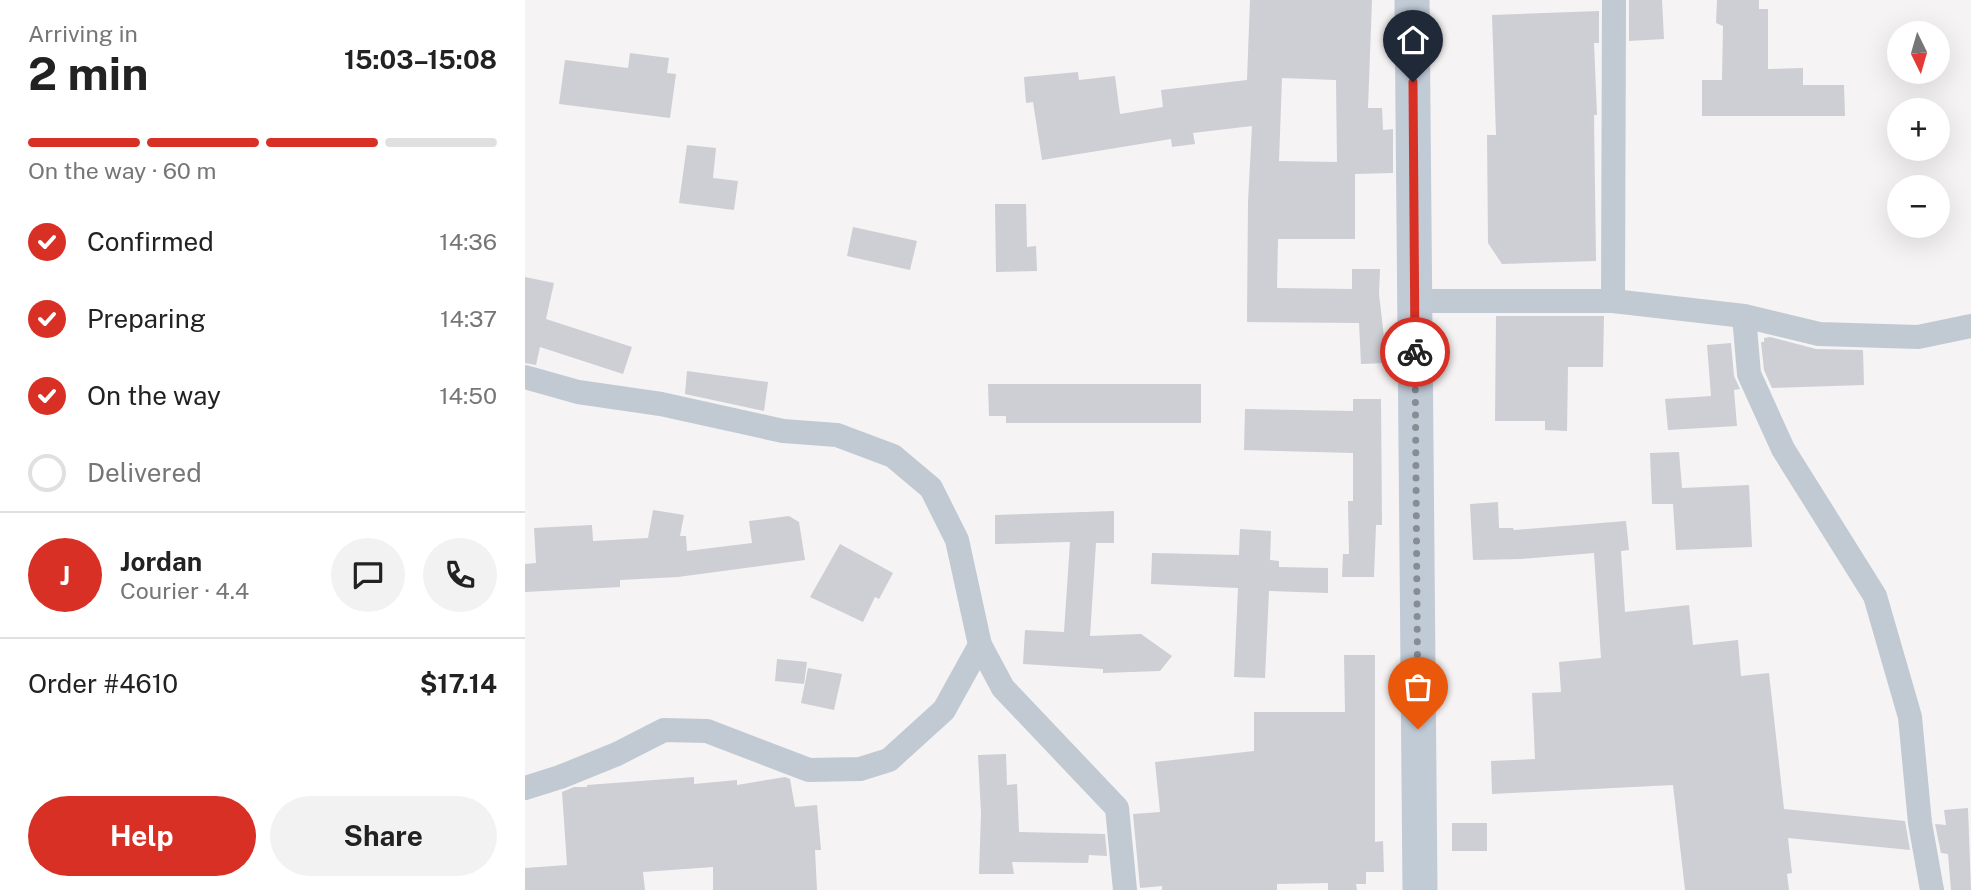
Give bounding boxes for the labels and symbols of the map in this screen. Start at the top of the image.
pin [1383,10,1443,82]
north arrow [1887,21,1949,84]
courier [1380,317,1450,387]
pin [1388,657,1448,729]

